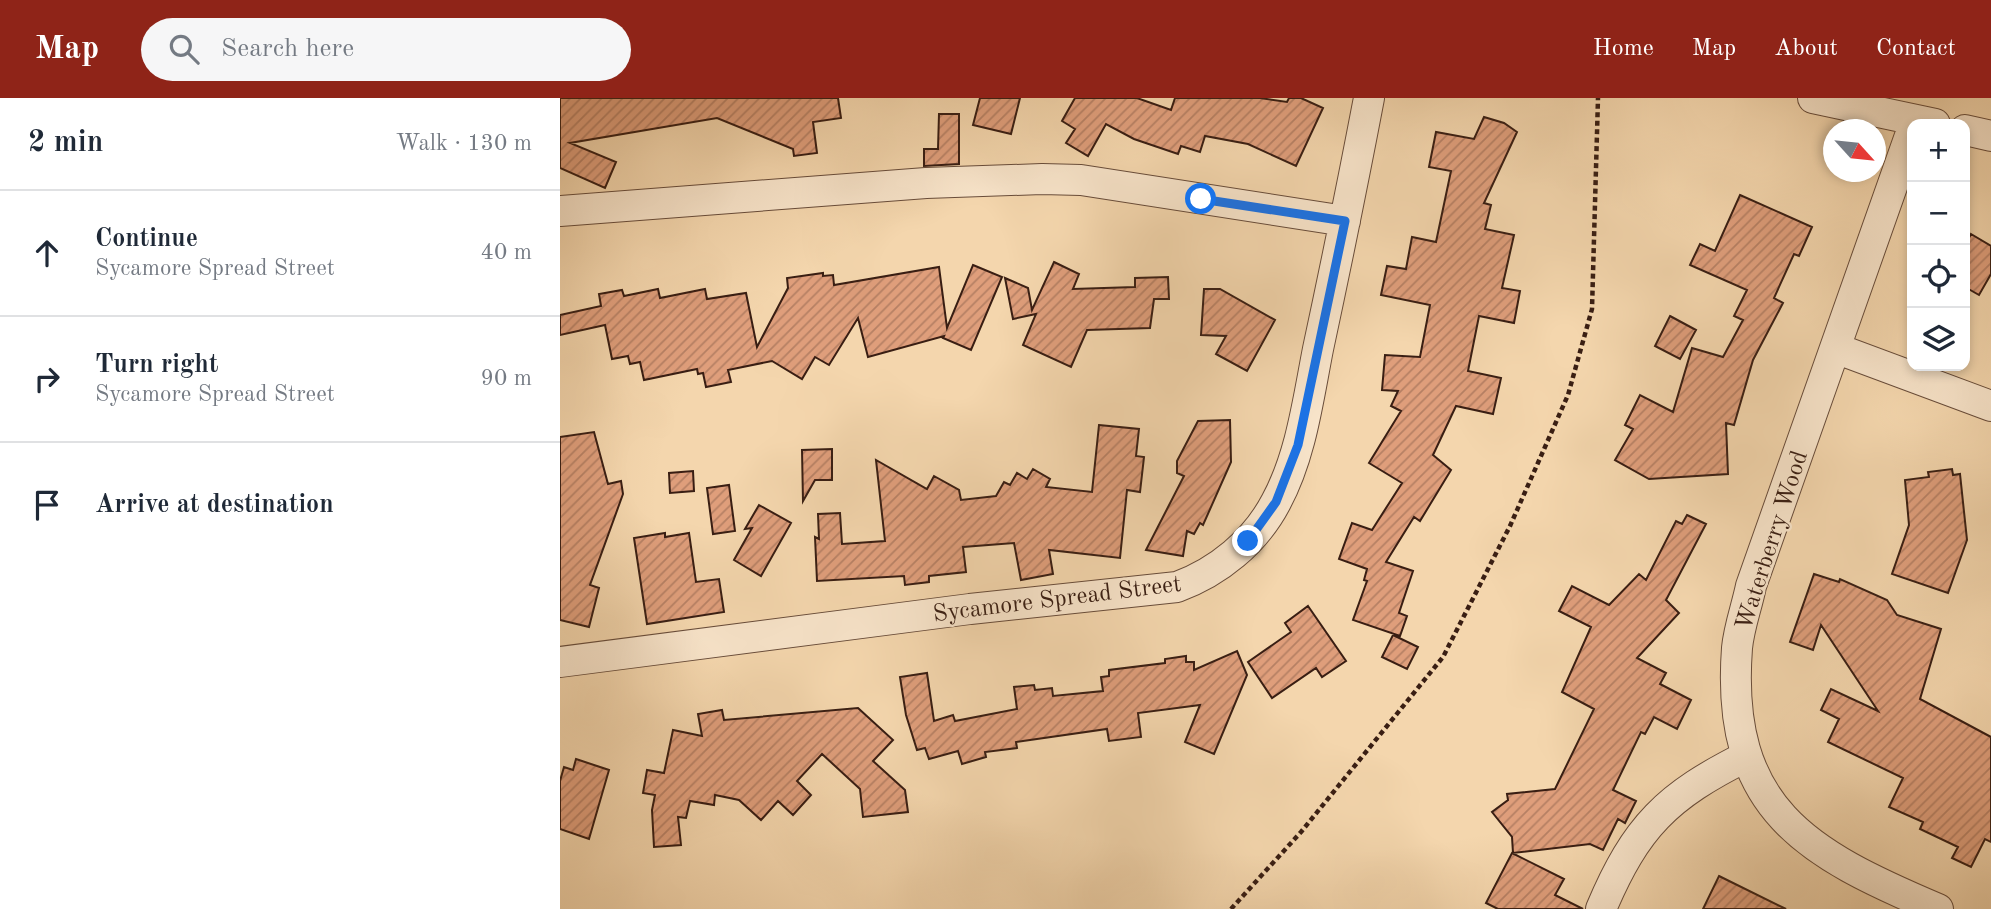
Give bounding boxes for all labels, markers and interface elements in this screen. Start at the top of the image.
search box [141,18,631,81]
icon: search [165,30,203,68]
text: Map [35,33,99,66]
text: Search here [221,36,354,62]
text: Home [1593,37,1654,61]
text: Map [1692,37,1736,61]
text: About [1774,37,1838,61]
text: Contact [1876,37,1956,61]
north arrow [1823,119,1886,182]
map controls [1907,119,1970,371]
button: + [1907,119,1970,182]
text: 2 min [28,128,103,158]
text: Walk · 130 m [396,132,532,155]
button: − [1907,182,1970,245]
route start [1185,183,1216,214]
text: Continue [95,226,198,252]
icon: ahead [28,234,66,272]
text: 40 m [481,241,532,264]
button: locate [1907,245,1970,308]
text: Sycamore Spread Street [95,257,335,280]
button: layers [1907,308,1970,371]
text: Turn right [95,352,218,378]
icon: right [28,360,66,398]
text: 90 m [481,367,532,390]
text: Sycamore Spread Street [95,383,335,406]
street label: Waterberry Wood [1733,448,1813,633]
icon: arrive [28,486,66,524]
text: Arrive at destination [95,492,334,518]
route end [1232,525,1263,556]
street label: Sycamore Spread Street [932,573,1183,627]

